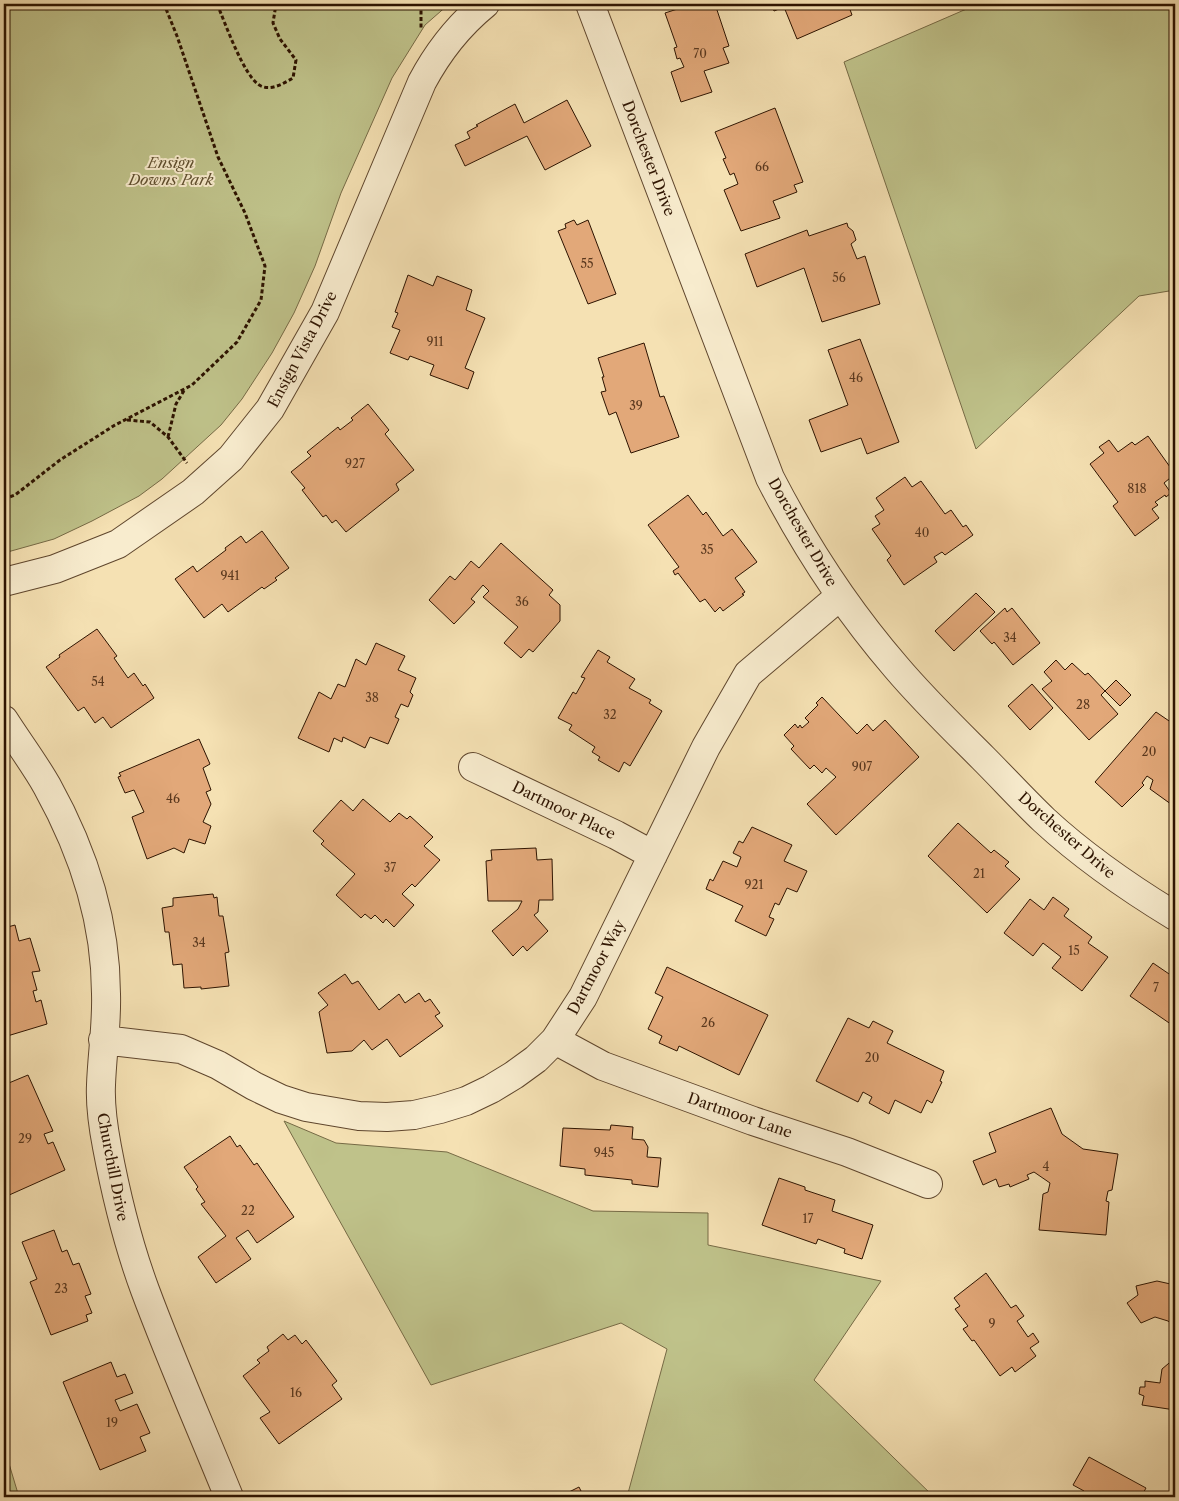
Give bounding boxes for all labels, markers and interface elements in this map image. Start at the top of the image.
house number: 70 [693,46,707,61]
street label: Dorchester Drive [618,98,680,218]
park label: Ensign Downs Park [127,153,214,189]
house number: 66 [755,159,769,174]
house number: 55 [580,256,594,271]
house number: 56 [832,270,846,285]
street label: Ensign Vista Drive [263,287,341,411]
house number: 911 [426,334,444,349]
house number: 46 [849,370,863,385]
house number: 39 [629,398,643,413]
house number: 927 [345,456,365,471]
street label: Dorchester Drive [764,474,842,590]
house number: 818 [1127,481,1147,496]
house number: 40 [915,525,929,540]
house number: 35 [700,542,714,557]
house number: 941 [220,568,240,583]
house number: 36 [515,594,529,609]
house number: 34 [1003,630,1017,645]
house number: 54 [91,674,105,689]
house number: 38 [365,690,379,705]
house number: 28 [1076,697,1090,712]
house number: 32 [603,707,617,722]
house number: 20 [1142,744,1156,759]
house number: 907 [852,759,872,774]
street label: Dartmoor Place [509,777,619,843]
street label: Dorchester Drive [1015,788,1119,882]
house number: 46 [166,791,180,806]
house number: 37 [384,860,396,875]
house number: 21 [973,866,985,881]
house number: 921 [745,877,763,892]
street label: Dartmoor Way [563,916,629,1018]
house number: 34 [192,935,206,950]
house number: 15 [1068,943,1080,958]
house number: 7 [1153,980,1159,995]
house number: 26 [701,1015,715,1030]
house number: 20 [865,1050,879,1065]
street label: Dartmoor Lane [685,1088,795,1142]
street label: Churchill Drive [93,1111,133,1223]
house number: 29 [18,1131,32,1146]
house number: 945 [594,1145,614,1160]
house number: 4 [1043,1159,1050,1174]
house number: 22 [241,1203,255,1218]
house number: 17 [803,1211,814,1226]
house number: 23 [54,1281,68,1296]
house number: 9 [988,1316,996,1331]
house number: 16 [290,1385,302,1400]
house number: 19 [106,1415,118,1430]

